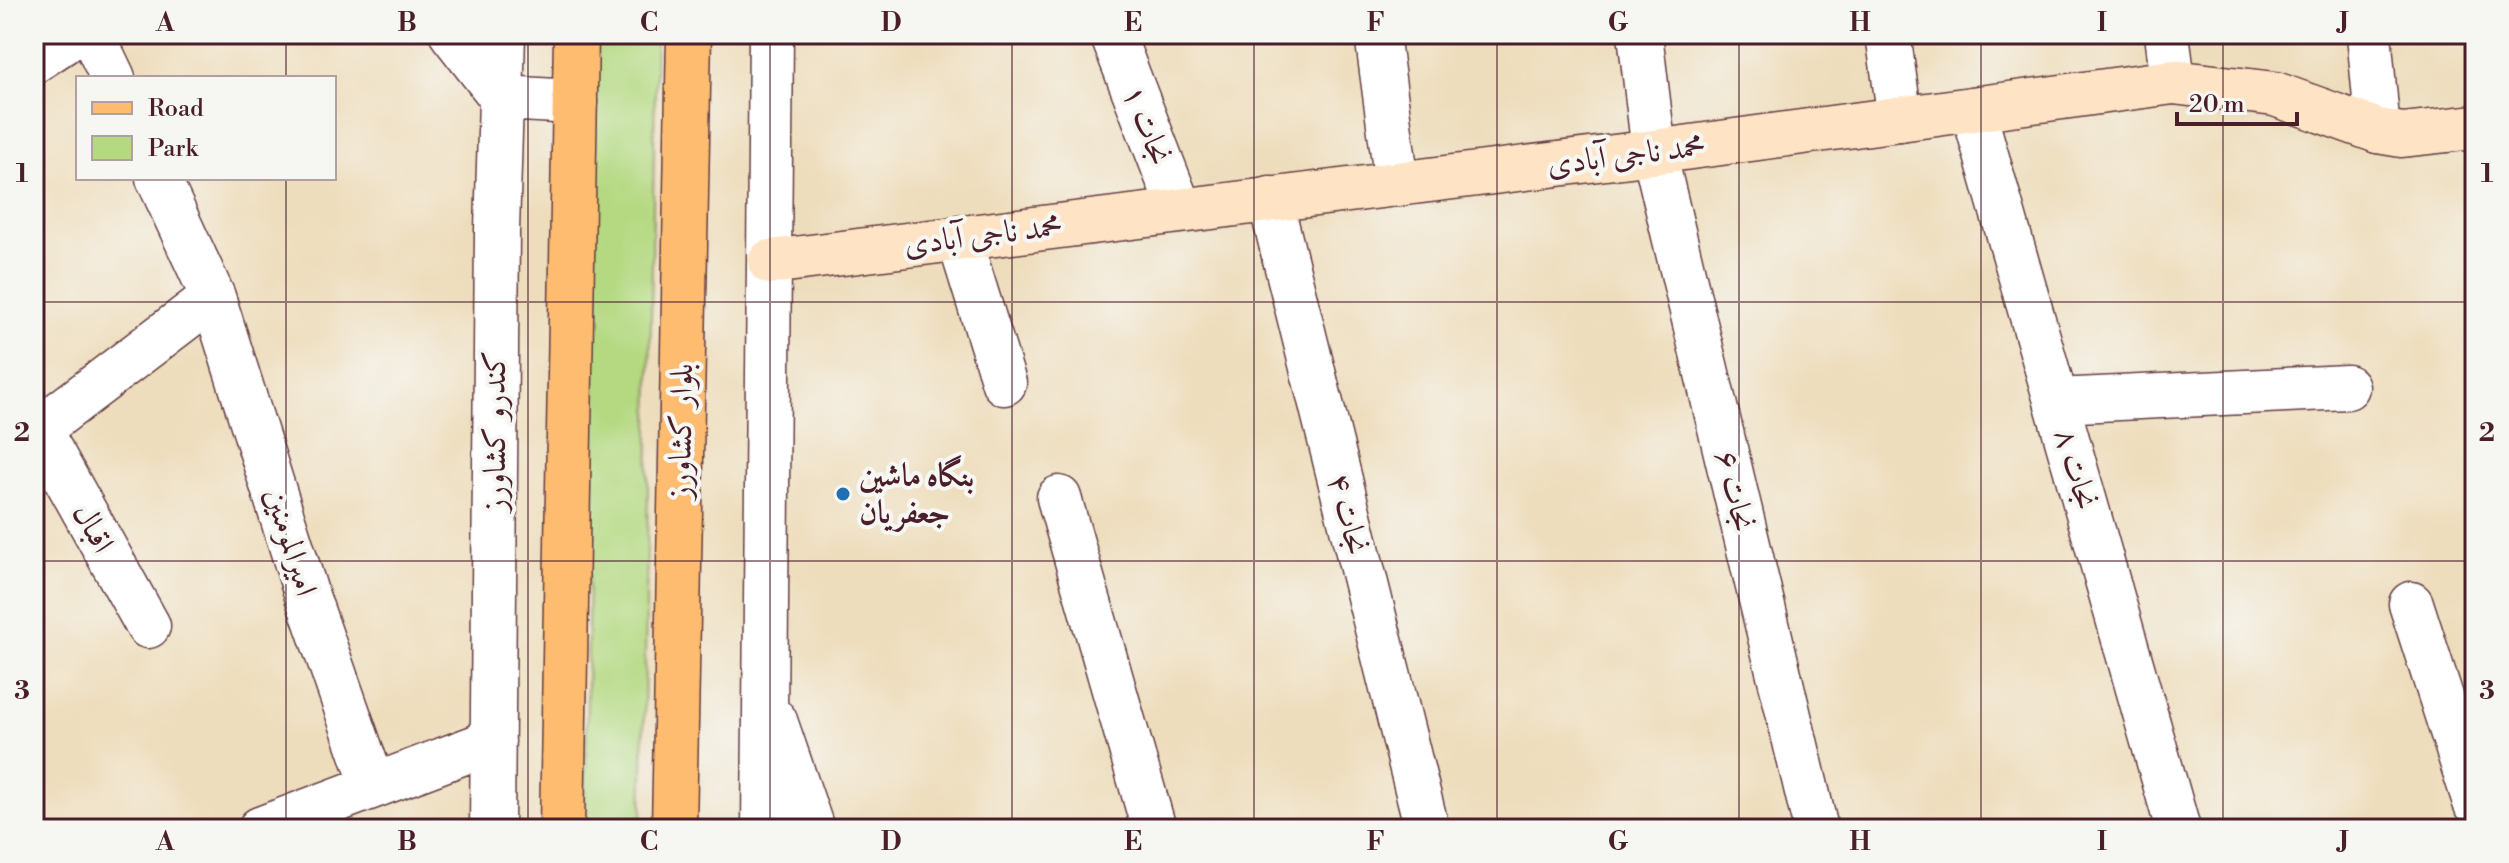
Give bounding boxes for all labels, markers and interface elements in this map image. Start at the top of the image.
text: A [155,7,175,39]
text: B [397,7,417,39]
text: C [640,7,658,39]
text: D [881,7,901,39]
text: E [1124,7,1142,39]
text: F [1367,7,1385,39]
text: G [1608,7,1629,39]
text: H [1849,7,1871,39]
text: I [2097,7,2107,39]
text: J [2336,7,2349,39]
legend [76,76,336,180]
scale bar [2177,76,2297,126]
street label: نجات ۱ [1113,79,1181,171]
text: 20 m [2189,90,2245,120]
text: Road [148,94,204,124]
street label: محمد ناجی آبادی [1545,125,1707,185]
text: Park [148,134,199,164]
text: 1 [16,158,29,190]
text: 1 [2481,158,2494,190]
street label: محمد ناجی آبادی [902,205,1064,265]
street label: کندرو کشاورز [475,350,515,515]
street label: بلوار کشاورز [660,363,702,502]
text: 2 [14,417,30,449]
text: 2 [2479,417,2495,449]
street label: نجات ۸ [2045,424,2107,514]
street label: نجات ۶ [1706,446,1764,536]
place label: بنگاه ماشین جعفریان [859,455,974,533]
street label: نجات ۴ [1319,469,1377,559]
street label: امیرالمومنین [256,483,326,601]
marker: بنگاه ماشین جعفریان [834,485,852,503]
street label: اقبال [63,496,123,560]
text: 3 [14,675,30,707]
text: 3 [2479,675,2495,707]
text: A [155,826,175,858]
text: B [397,826,417,858]
text: C [640,826,658,858]
text: D [881,826,901,858]
text: E [1124,826,1142,858]
text: F [1367,826,1385,858]
text: G [1608,826,1629,858]
text: H [1849,826,1871,858]
text: I [2097,826,2107,858]
text: J [2336,826,2349,858]

